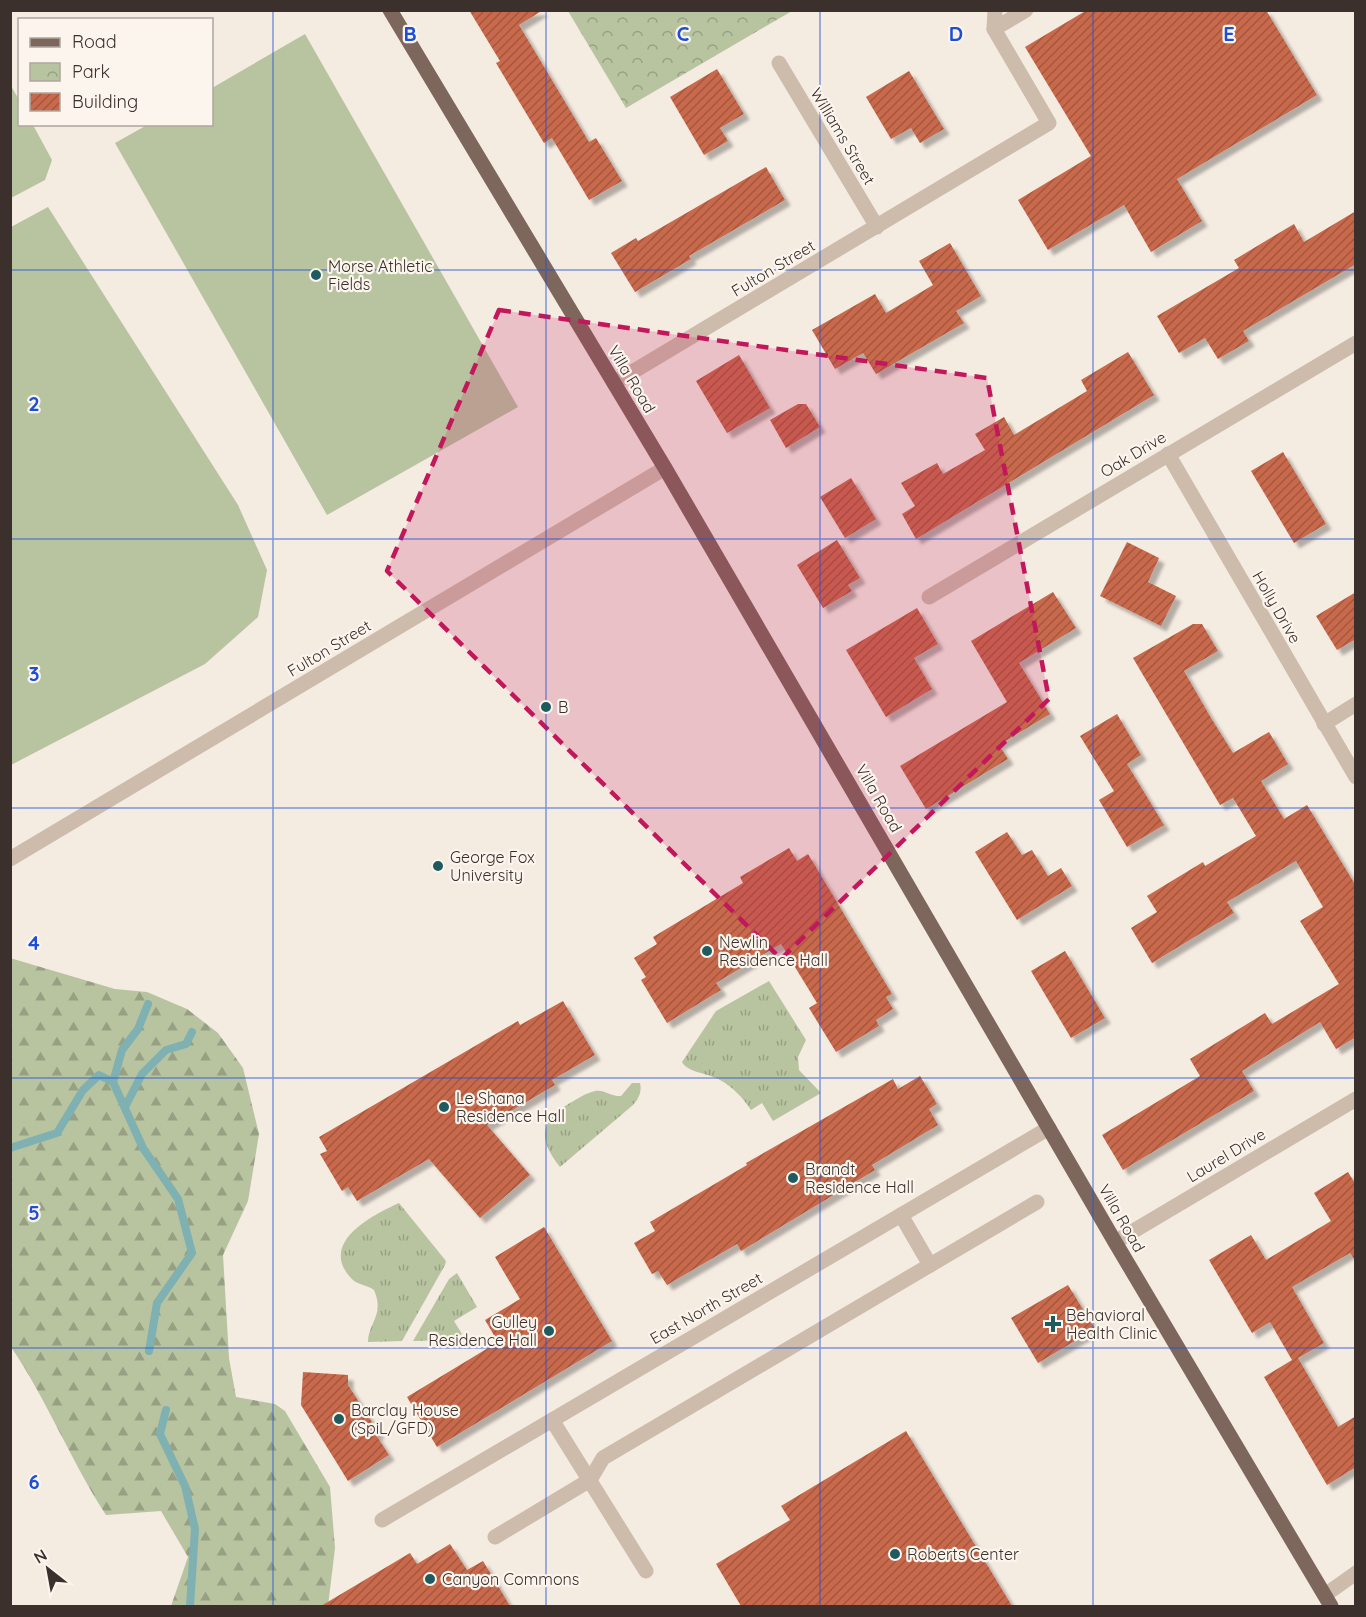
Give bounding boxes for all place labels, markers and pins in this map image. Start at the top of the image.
place label: Morse Athletic Fields [328,256,432,294]
marker: Morse Athletic Fields [309,268,323,282]
place label: B [558,697,568,717]
marker: B [539,700,553,714]
place label: George Fox University [450,847,535,885]
marker: George Fox University [431,859,445,873]
place label: Newlin Residence Hall [719,932,828,970]
marker: Newlin Residence Hall [700,944,714,958]
place label: Le Shana Residence Hall [456,1088,565,1126]
marker: Le Shana Residence Hall [437,1100,451,1114]
place label: Brandt Residence Hall [805,1159,914,1197]
marker: Brandt Residence Hall [786,1171,800,1185]
place label: Behavioral Health Clinic [1066,1305,1157,1343]
place label: Gulley Residence Hall [428,1312,537,1350]
marker: Behavioral Health Clinic [1044,1315,1062,1333]
marker: Gulley Residence Hall [542,1324,556,1338]
place label: Barclay House (SpiL/GFD) [351,1400,459,1438]
marker: Barclay House (SpiL/GFD) [332,1412,346,1426]
place label: Roberts Center [907,1544,1019,1564]
marker: Roberts Center [888,1547,902,1561]
place label: Canyon Commons [442,1569,579,1589]
marker: Canyon Commons [423,1572,437,1586]

